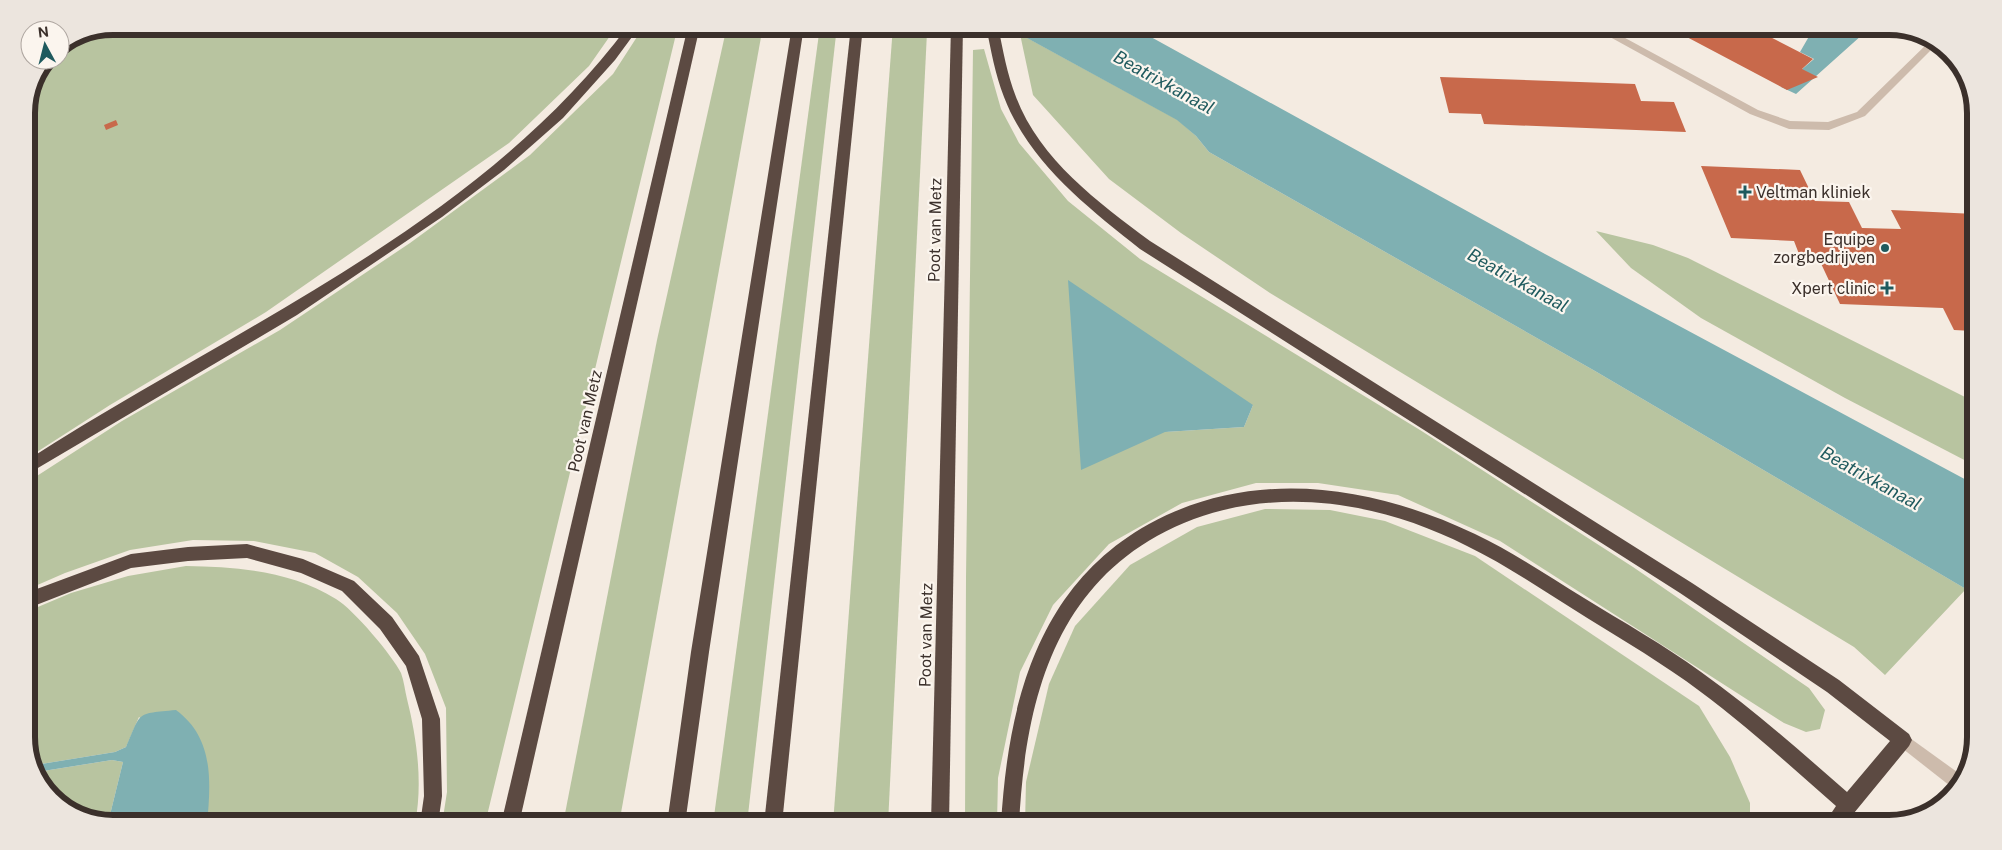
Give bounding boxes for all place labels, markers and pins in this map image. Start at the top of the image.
place label: Veltman kliniek [1756,183,1870,202]
marker: Veltman kliniek [1738,185,1752,199]
place label: Equipe zorgbedrijven [1773,230,1875,267]
marker: Equipe zorgbedrijven [1879,242,1891,254]
place label: Xpert clinic [1791,279,1876,298]
marker: Xpert clinic [1880,281,1894,295]

